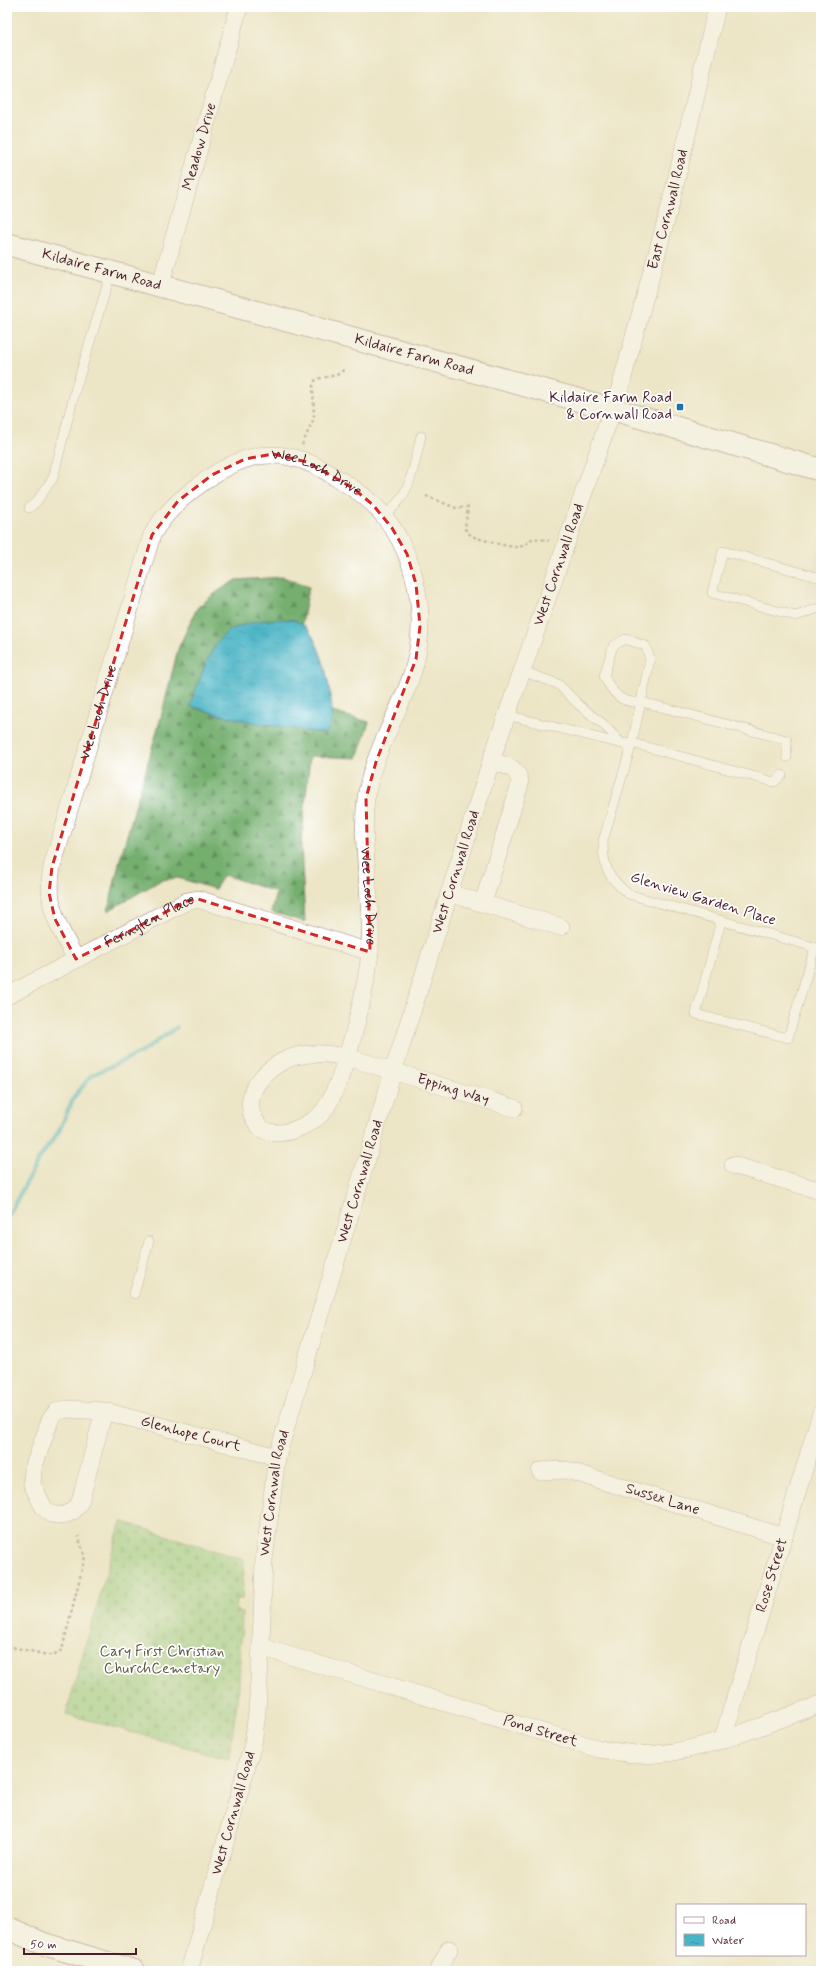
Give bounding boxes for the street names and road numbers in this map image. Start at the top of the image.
street label: Meadow Drive [178,100,222,193]
street label: East Cornwall Road [643,147,693,272]
street label: Kildaire Farm Road [40,244,163,296]
street label: Kildaire Farm Road [352,329,476,381]
street label: Wee Loch Drive [271,445,366,501]
street label: West Cornwall Road [529,501,589,628]
street label: Wee Loch Drive [75,662,122,762]
street label: West Cornwall Road [427,808,485,936]
street label: Wee Loch Drive [355,846,380,946]
street label: Glenview Garden Place [628,867,779,931]
street label: Fernglen Place [101,890,196,953]
street label: Epping Way [415,1069,492,1110]
street label: West Cornwall Road [332,1117,388,1246]
street label: Glenhope Court [139,1411,243,1457]
street label: West Cornwall Road [255,1427,295,1558]
street label: Sussex Lane [623,1479,702,1520]
street label: Rose Street [751,1536,793,1615]
street label: Pond Street [501,1711,580,1752]
street label: West Cornwall Road [207,1749,260,1877]

